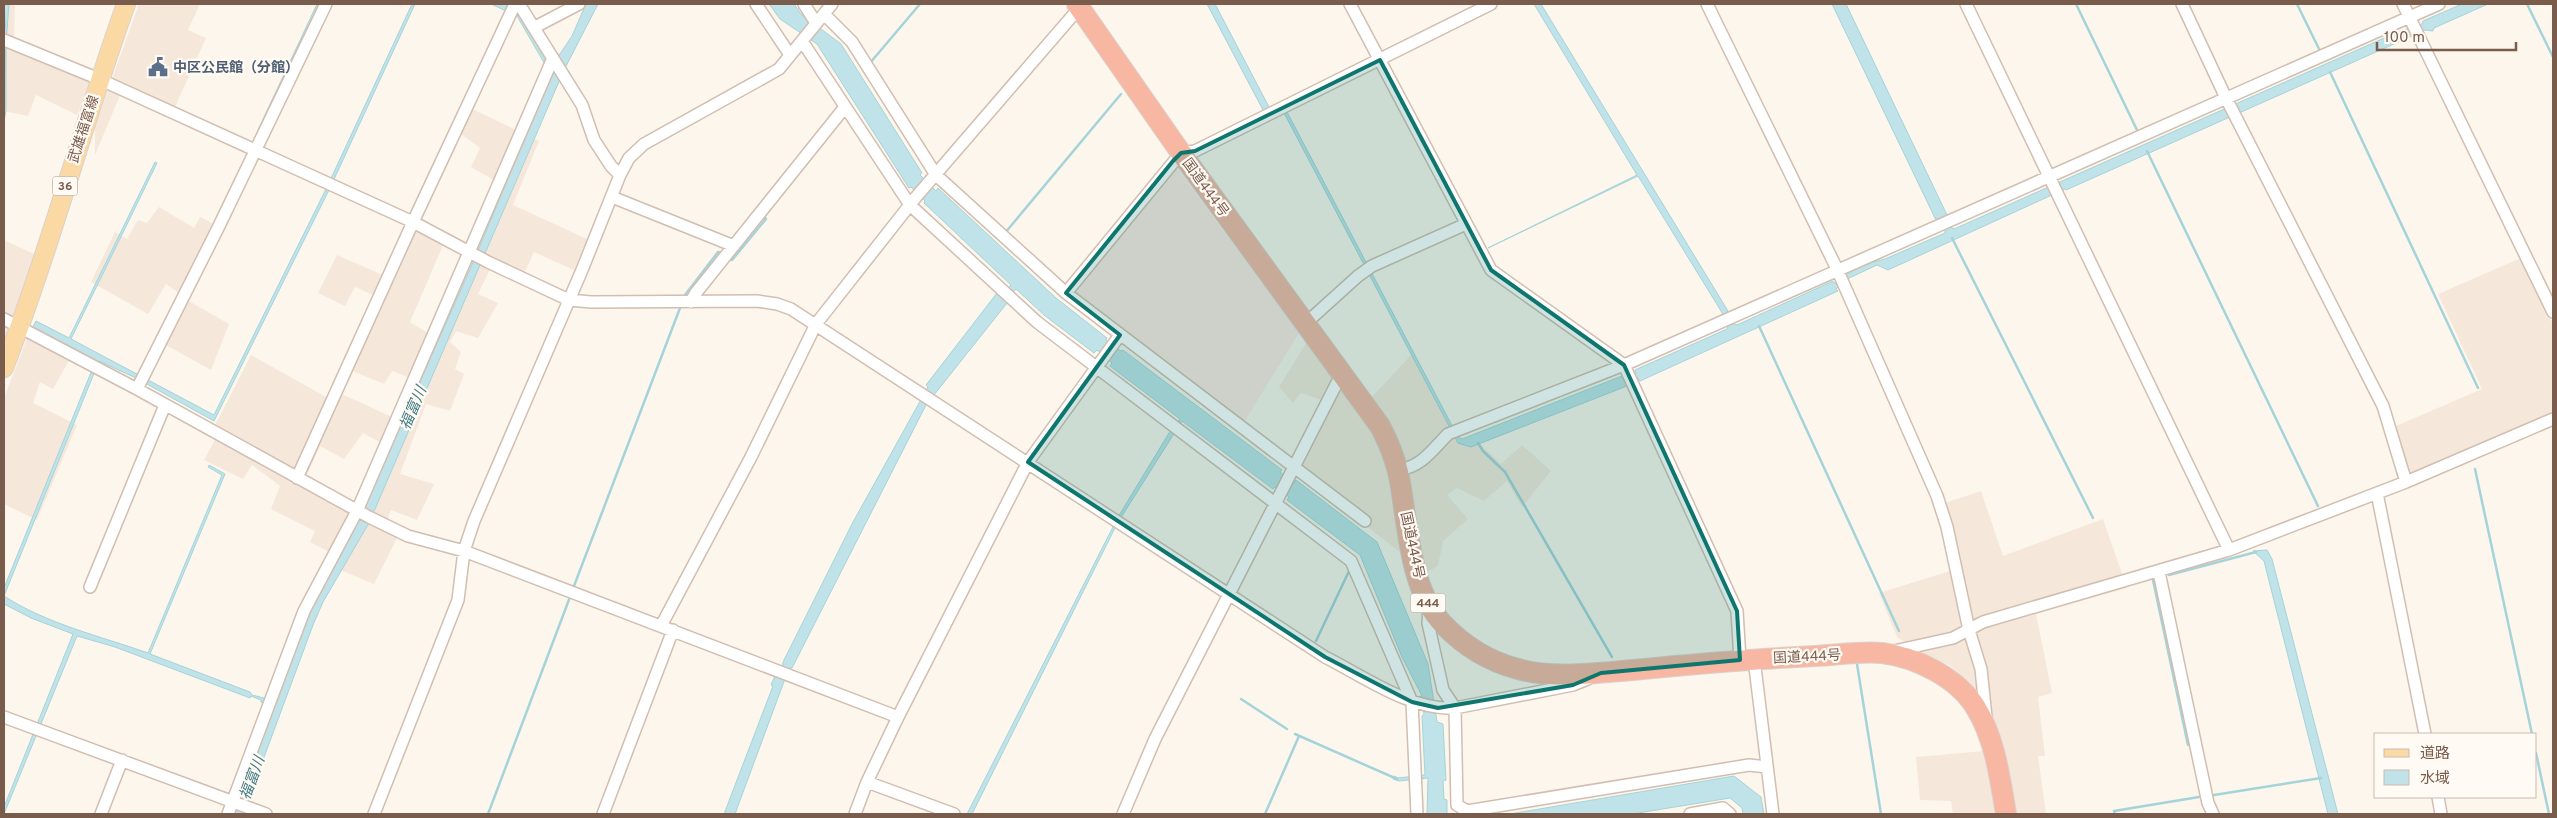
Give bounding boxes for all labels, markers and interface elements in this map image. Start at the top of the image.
scale bar [2377,20,2516,52]
text: 100 m [2384,29,2425,48]
public building icon: 中区公民館（分館） [147,56,169,78]
place label: 中区公民館（分館） [173,59,299,77]
street label: 武雄福富線 [66,94,103,165]
street label: 国道444号 [1178,155,1232,220]
road number: 36 [52,177,78,196]
water label: 福富川 [397,382,433,433]
street label: 国道444号 [1396,510,1427,580]
road number: 444 [1410,594,1446,612]
street label: 国道444号 [1773,647,1842,668]
legend [2374,733,2537,798]
text: 道路 [2420,745,2450,764]
water label: 福富川 [237,752,271,803]
text: 水域 [2420,770,2450,789]

